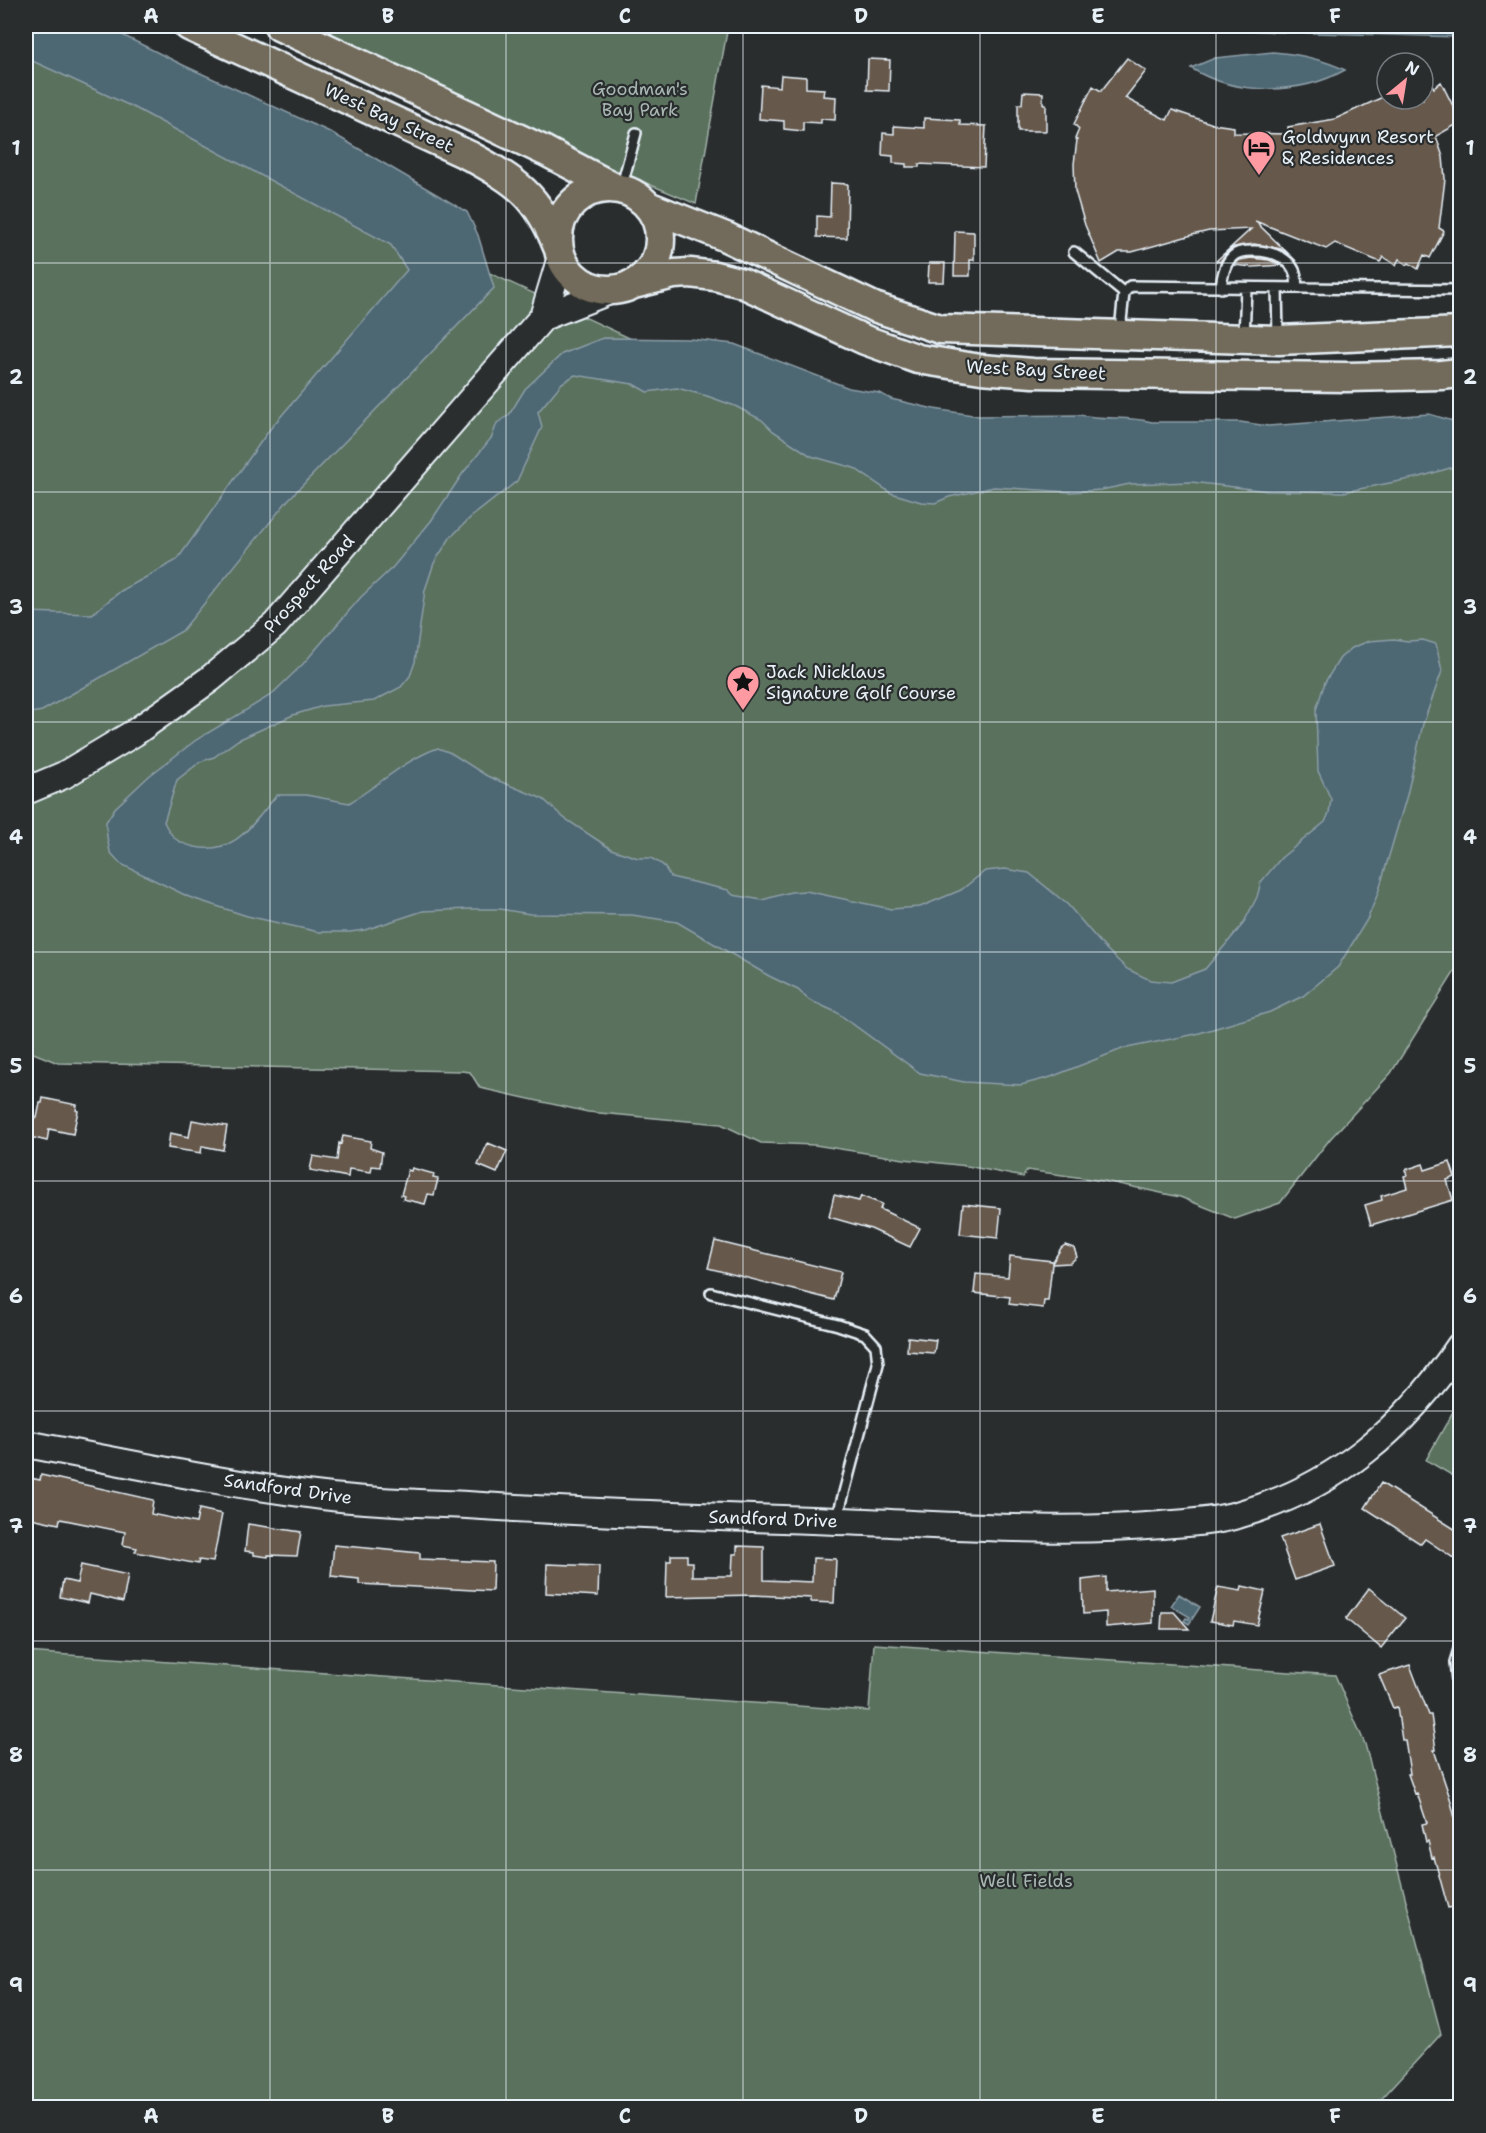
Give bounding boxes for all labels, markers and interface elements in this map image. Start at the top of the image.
text: A [143,3,159,29]
text: B [382,3,394,29]
text: C [619,3,631,29]
text: D [854,3,868,29]
text: E [1091,3,1105,29]
text: F [1329,3,1341,29]
north arrow [1375,51,1435,111]
text: N [1402,56,1423,81]
park label: Goodman's Bay Park [592,77,688,122]
street label: West Bay Street [321,78,458,158]
place label: Goldwynn Resort & Residences [1282,125,1434,170]
hotel icon: Goldwynn Resort & Residences [1241,129,1277,176]
text: 1 [11,135,21,161]
text: 1 [1465,135,1475,161]
street label: West Bay Street [966,354,1107,386]
text: 2 [9,364,23,390]
text: 2 [1463,364,1477,390]
street label: Prospect Road [258,530,360,638]
text: 3 [9,594,23,620]
text: 3 [1463,594,1477,620]
place label: Jack Nicklaus Signature Golf Course [766,660,956,705]
place icon: Jack Nicklaus Signature Golf Course [725,664,761,711]
text: 4 [9,824,23,850]
text: 4 [1463,824,1477,850]
text: 5 [10,1053,22,1079]
text: 5 [1464,1053,1476,1079]
text: 6 [9,1283,23,1309]
text: 6 [1463,1283,1477,1309]
street label: Sandford Drive [222,1468,354,1510]
street label: Sandford Drive [708,1505,838,1533]
text: 7 [9,1513,23,1539]
text: 7 [1463,1513,1477,1539]
text: 8 [9,1742,23,1768]
text: 8 [1463,1742,1477,1768]
park label: Well Fields [979,1869,1073,1893]
text: 9 [9,1972,23,1998]
text: 9 [1463,1972,1477,1998]
text: A [143,2103,159,2129]
text: B [382,2103,394,2129]
text: C [619,2103,631,2129]
text: D [854,2103,868,2129]
text: E [1091,2103,1105,2129]
text: F [1329,2103,1341,2129]

